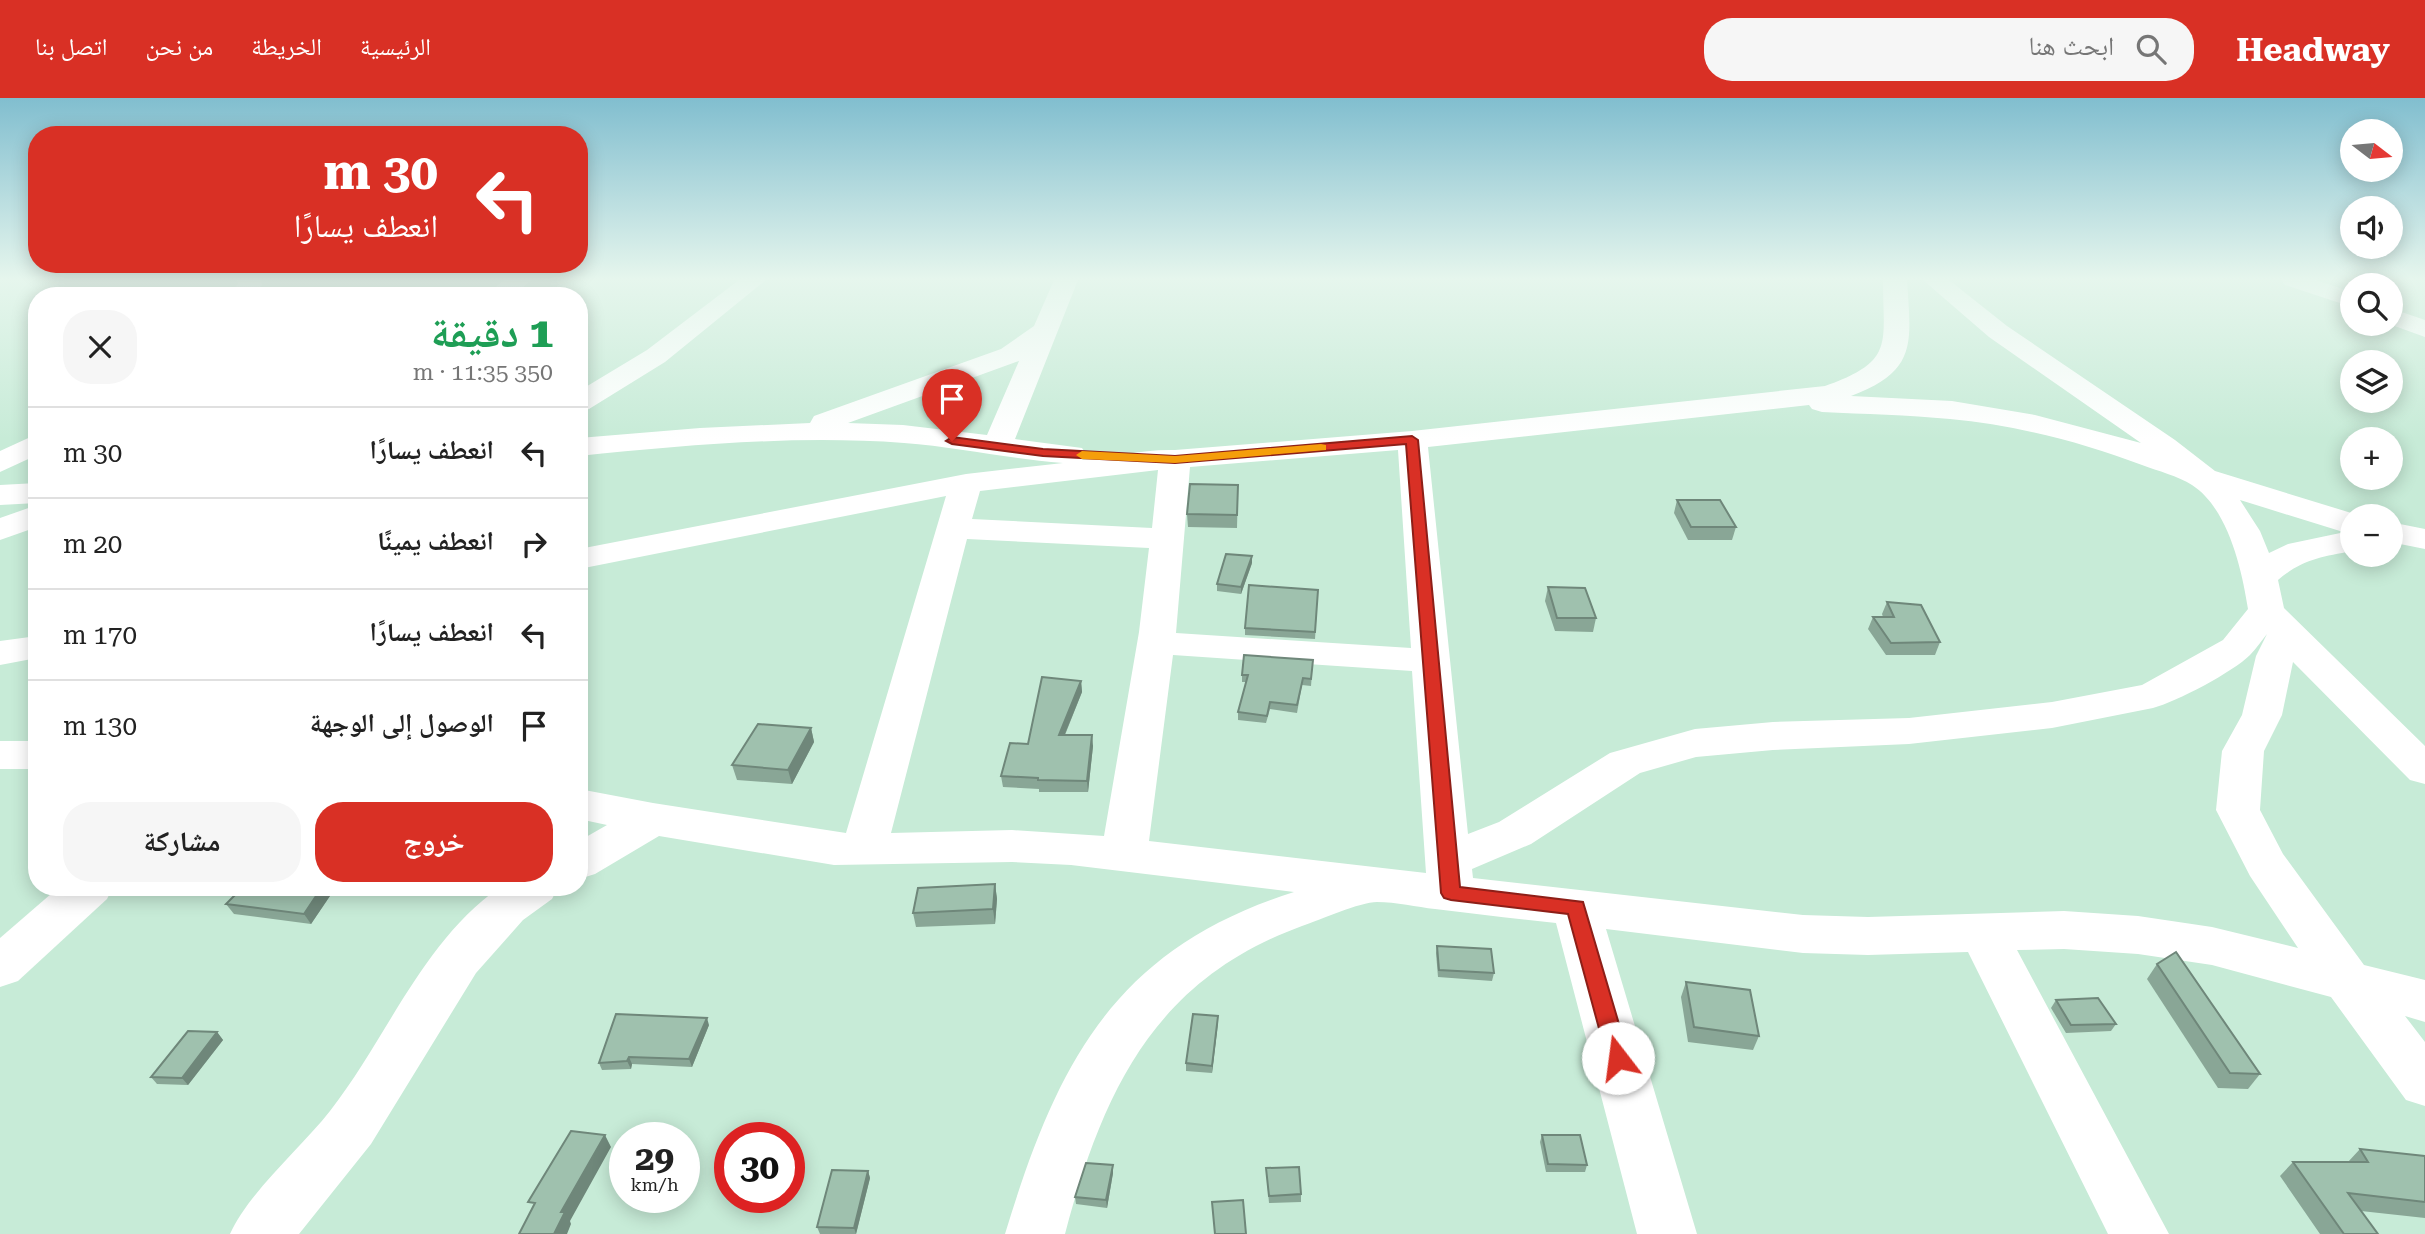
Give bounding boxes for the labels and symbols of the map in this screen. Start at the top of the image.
north arrow [2340,119,2403,182]
pin [922,369,982,441]
position arrow [1581,1021,1655,1095]
speed limit sign: 30 [714,1122,805,1213]

